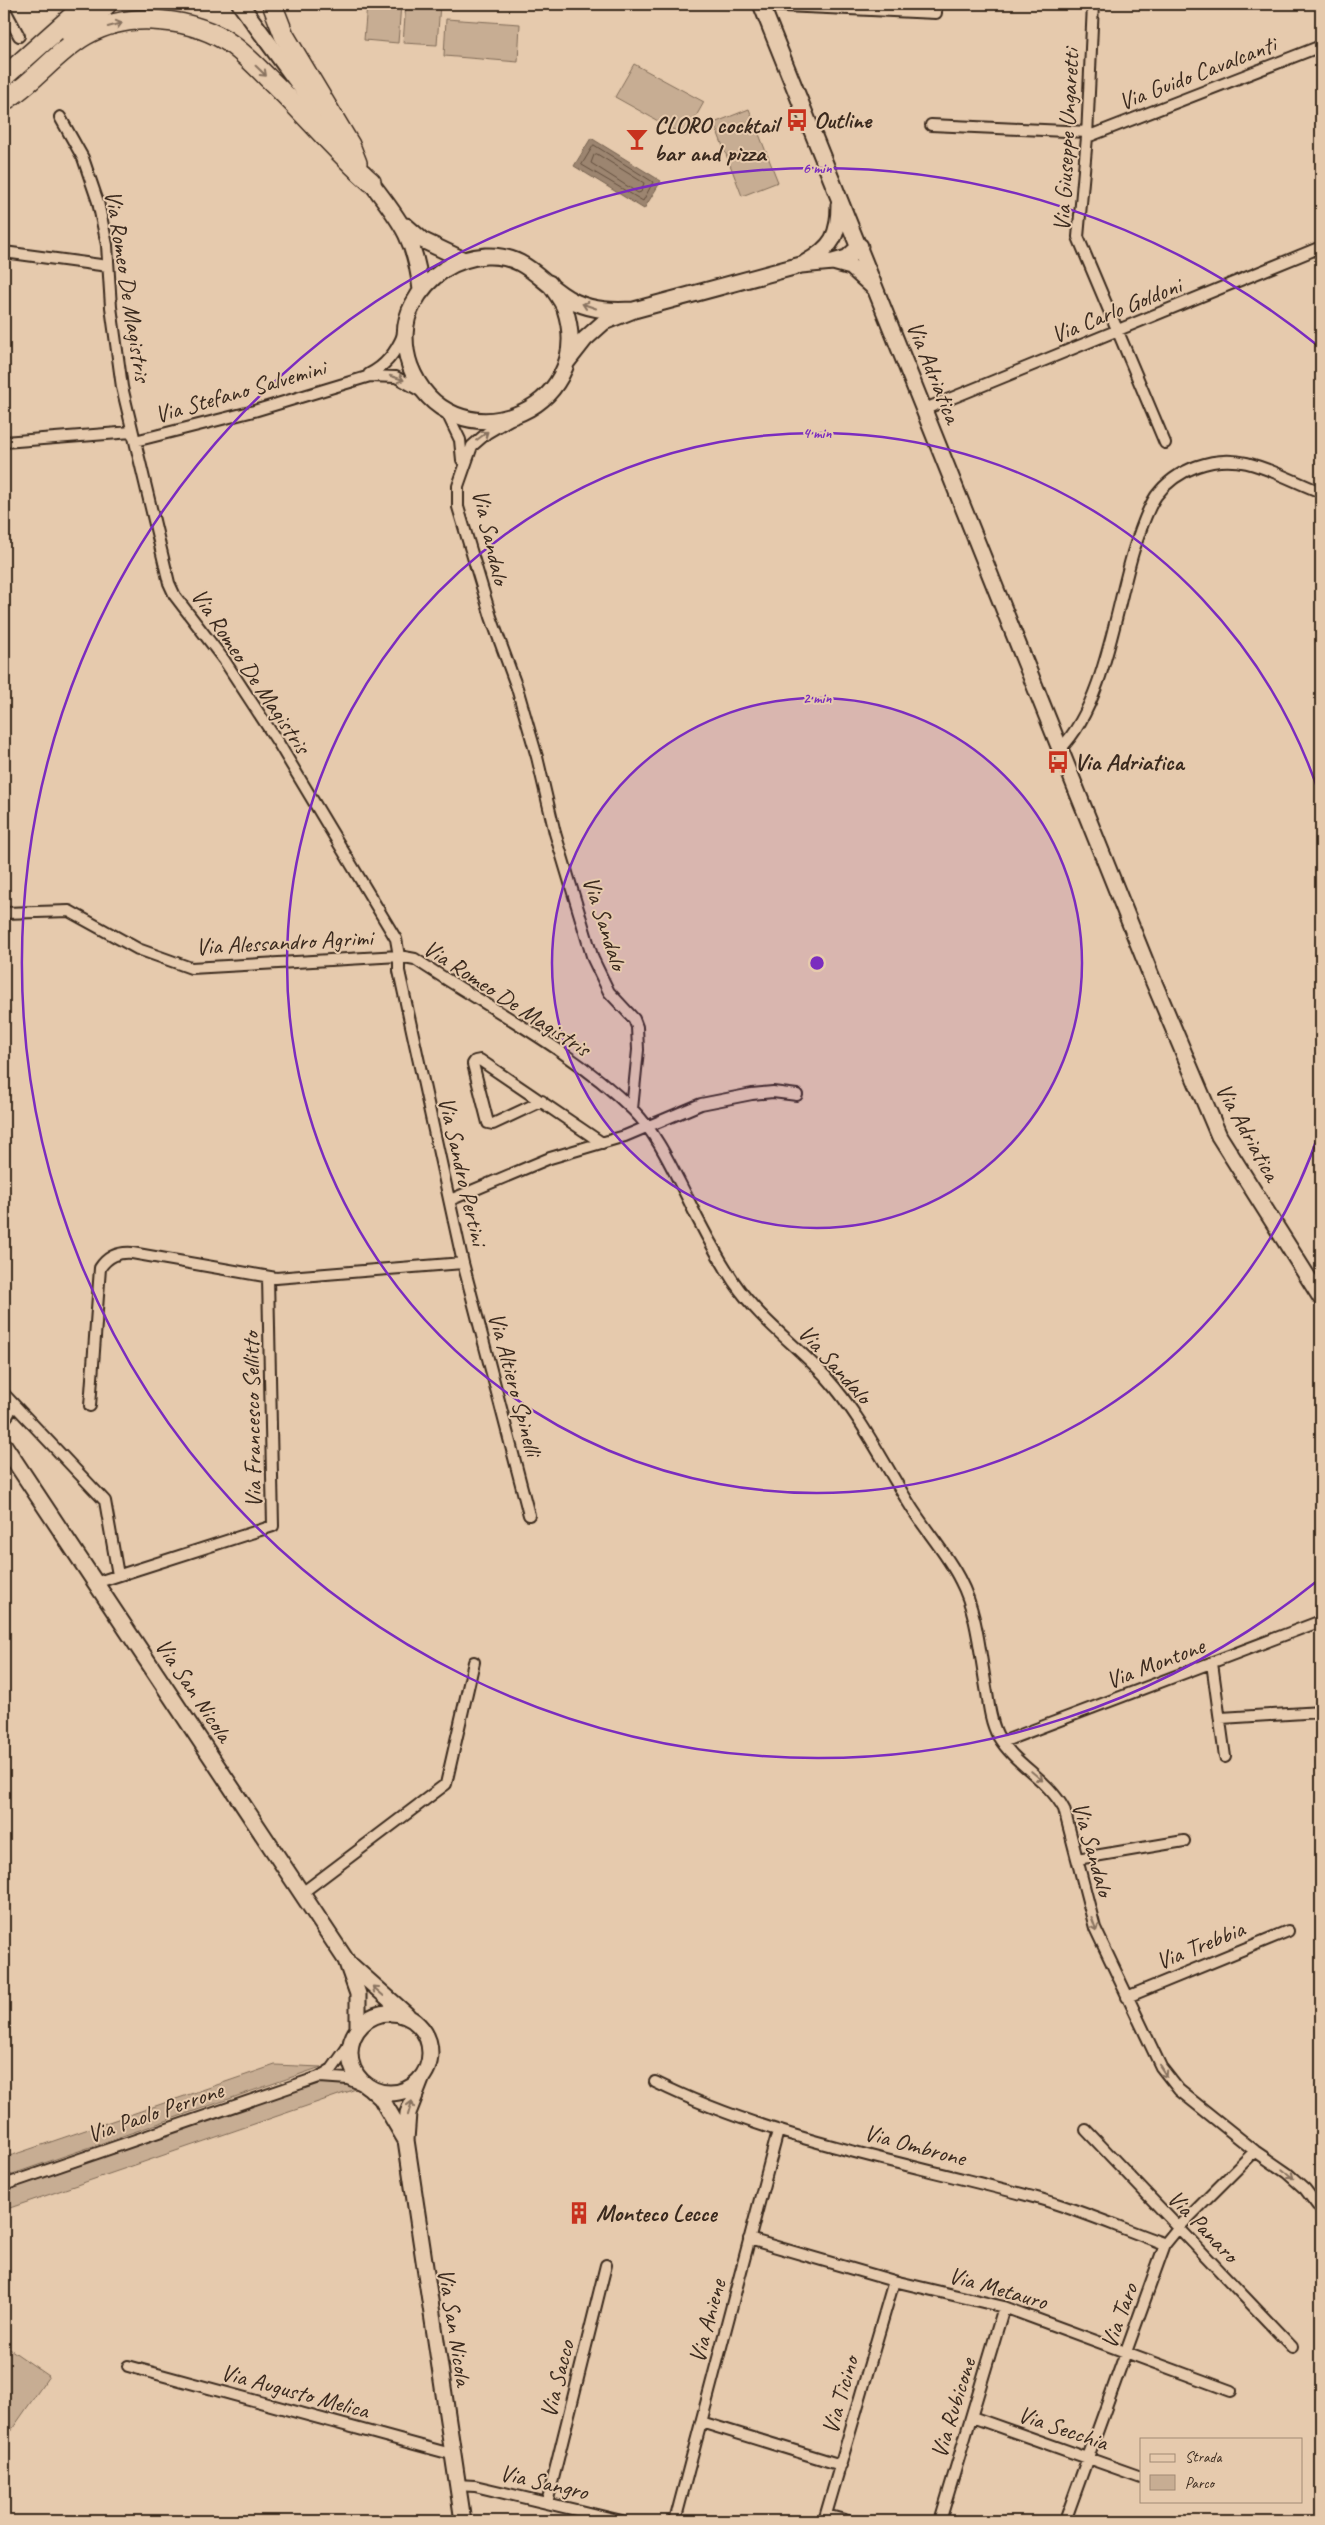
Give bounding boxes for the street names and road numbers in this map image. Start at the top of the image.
street label: Via Guido Cavalcanti [1114,28,1283,117]
street label: Via Giuseppe Ungaretti [1046,44,1086,232]
street label: Via Romeo De Magistris [98,188,158,386]
street label: Via Carlo Goldoni [1047,269,1188,350]
street label: Via Adriatica [900,317,969,429]
street label: Via Stefano Salvemini [151,351,332,430]
street label: Via Sandalo [466,487,517,590]
street label: Via Romeo De Magistris [185,582,319,761]
street label: Via Sandalo [576,873,635,976]
street label: Via Alessandro Agrimi [195,922,376,962]
street label: Via Romeo De Magistris [418,933,598,1064]
street label: Via Adriatica [1209,1078,1288,1188]
street label: Via Sandro Pertini [431,1094,495,1251]
street label: Via Altiero Spinelli [481,1309,549,1461]
street label: Via Sandalo [792,1318,880,1412]
street label: Via Francesco Sellitto [235,1329,269,1508]
street label: Via Montone [1101,1630,1211,1696]
street label: Via San Nicola [148,1632,241,1749]
street label: Via Sandalo [1065,1799,1121,1902]
street label: Via Trebbia [1151,1913,1250,1976]
street label: Via Paolo Perrone [83,2074,229,2149]
street label: Via Ombrone [861,2117,971,2173]
street label: Via Panaro [1161,2183,1247,2271]
street label: Via Metauro [945,2260,1052,2317]
street label: Via San Nicola [431,2266,479,2390]
street label: Via Aniene [681,2274,733,2366]
street label: Via Taro [1093,2278,1145,2353]
street label: Via Sacco [533,2336,581,2421]
street label: Via Ticino [815,2350,866,2437]
street label: Via Rubicone [924,2352,983,2462]
street label: Via Augusto Melica [218,2357,374,2426]
street label: Via Secchia [1014,2399,1113,2458]
street label: Via Sangro [497,2457,593,2507]

